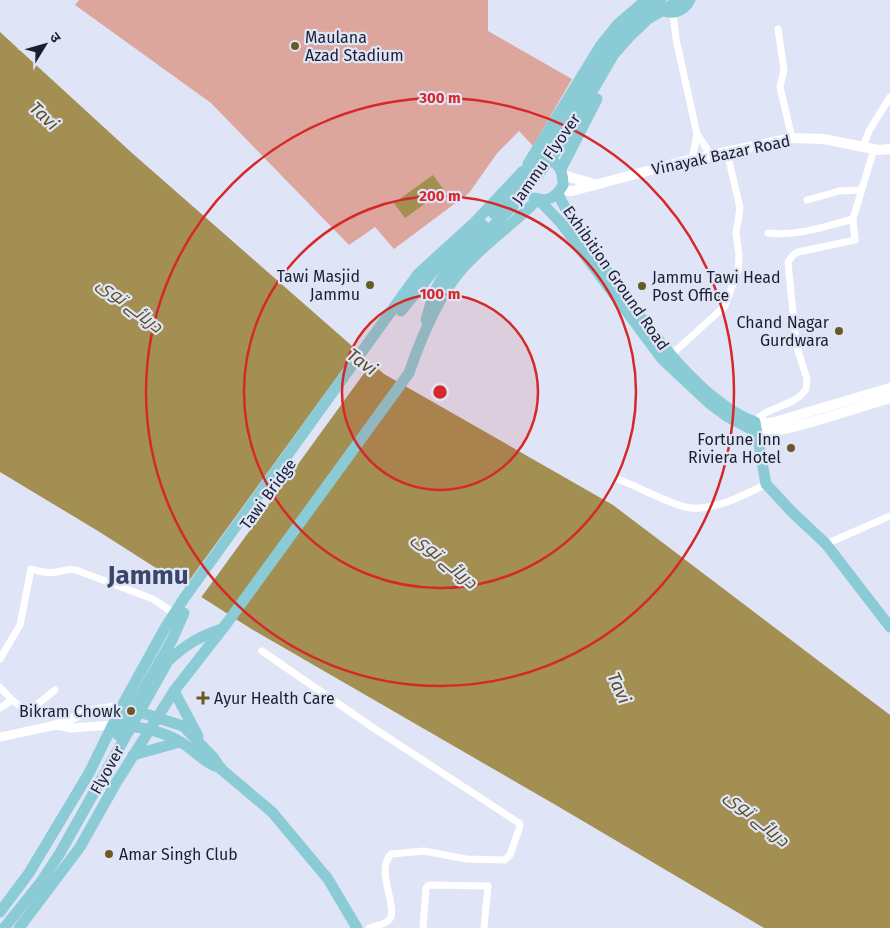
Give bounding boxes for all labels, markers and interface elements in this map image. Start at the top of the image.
north arrow [20,20,70,70]
place label: Maulana Azad Stadium [305,28,404,65]
text: उ [46,29,65,47]
marker: Maulana Azad Stadium [289,40,301,52]
text: 300 m [418,89,461,107]
water label: Tavi [25,97,63,135]
street label: Jammu Flyover [508,109,585,208]
street label: Vinayak Bazar Road [650,131,792,179]
text: 200 m [419,187,461,205]
street label: Exhibition Ground Road [559,202,673,354]
place label: Tawi Masjid Jammu [277,267,360,304]
place label: Jammu Tawi Head Post Office [652,268,781,305]
water label: دریائے توی [93,273,168,338]
marker: Tawi Masjid Jammu [364,279,376,291]
marker: Jammu Tawi Head Post Office [636,280,648,292]
text: 100 m [420,285,460,303]
place label: Chand Nagar Gurdwara [737,313,830,350]
marker: Chand Nagar Gurdwara [833,325,845,337]
water label: Tavi [343,344,381,380]
centre of rings [431,383,449,401]
place label: Fortune Inn Riviera Hotel [688,430,781,467]
marker: Fortune Inn Riviera Hotel [785,442,797,454]
street label: Tawi Bridge [236,455,300,533]
water label: دریائے توی [408,527,483,594]
district label: Jammu [106,560,189,591]
water label: Tavi [602,669,636,707]
place label: Ayur Health Care [214,689,335,708]
marker: Ayur Health Care [196,691,210,705]
place label: Bikram Chowk [19,702,122,721]
marker: Bikram Chowk [125,705,137,717]
street label: Flyover [86,742,128,797]
water label: دریائے توی [720,785,795,852]
place label: Amar Singh Club [119,845,238,864]
marker: Amar Singh Club [103,848,115,860]

